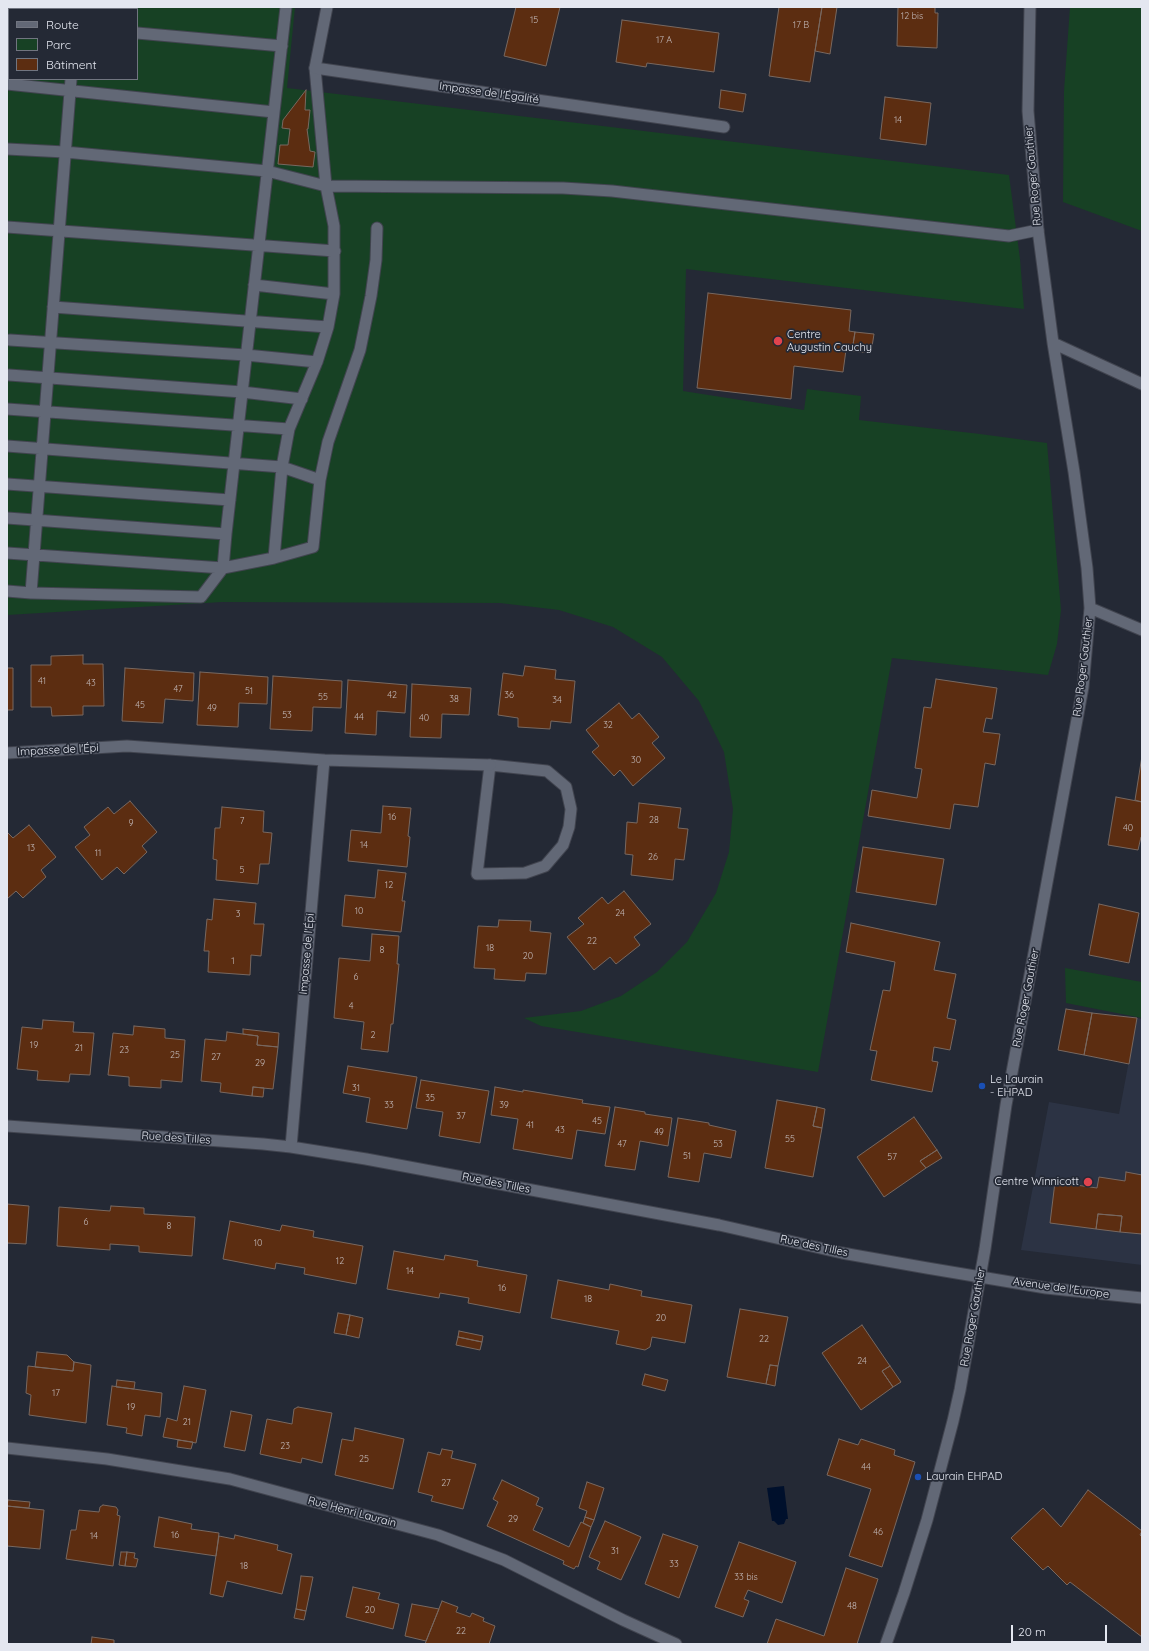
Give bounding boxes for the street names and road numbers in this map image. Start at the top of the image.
street label: Impasse de l'Égalité [438,79,540,107]
street label: Rue Roger Gauthier [1022,126,1044,226]
street label: Rue Roger Gauthier [1070,616,1096,718]
street label: Impasse de l'Épi [17,741,99,759]
street label: Impasse de l'Épi [297,913,317,995]
street label: Rue Roger Gauthier [1010,948,1042,1048]
street label: Rue des Tilles [141,1129,211,1147]
street label: Rue des Tilles [461,1170,531,1196]
street label: Rue des Tilles [779,1232,849,1260]
street label: Rue Roger Gauthier [958,1267,988,1367]
street label: Avenue de l'Europe [1012,1275,1110,1301]
street label: Rue Henri Laurain [306,1494,398,1530]

